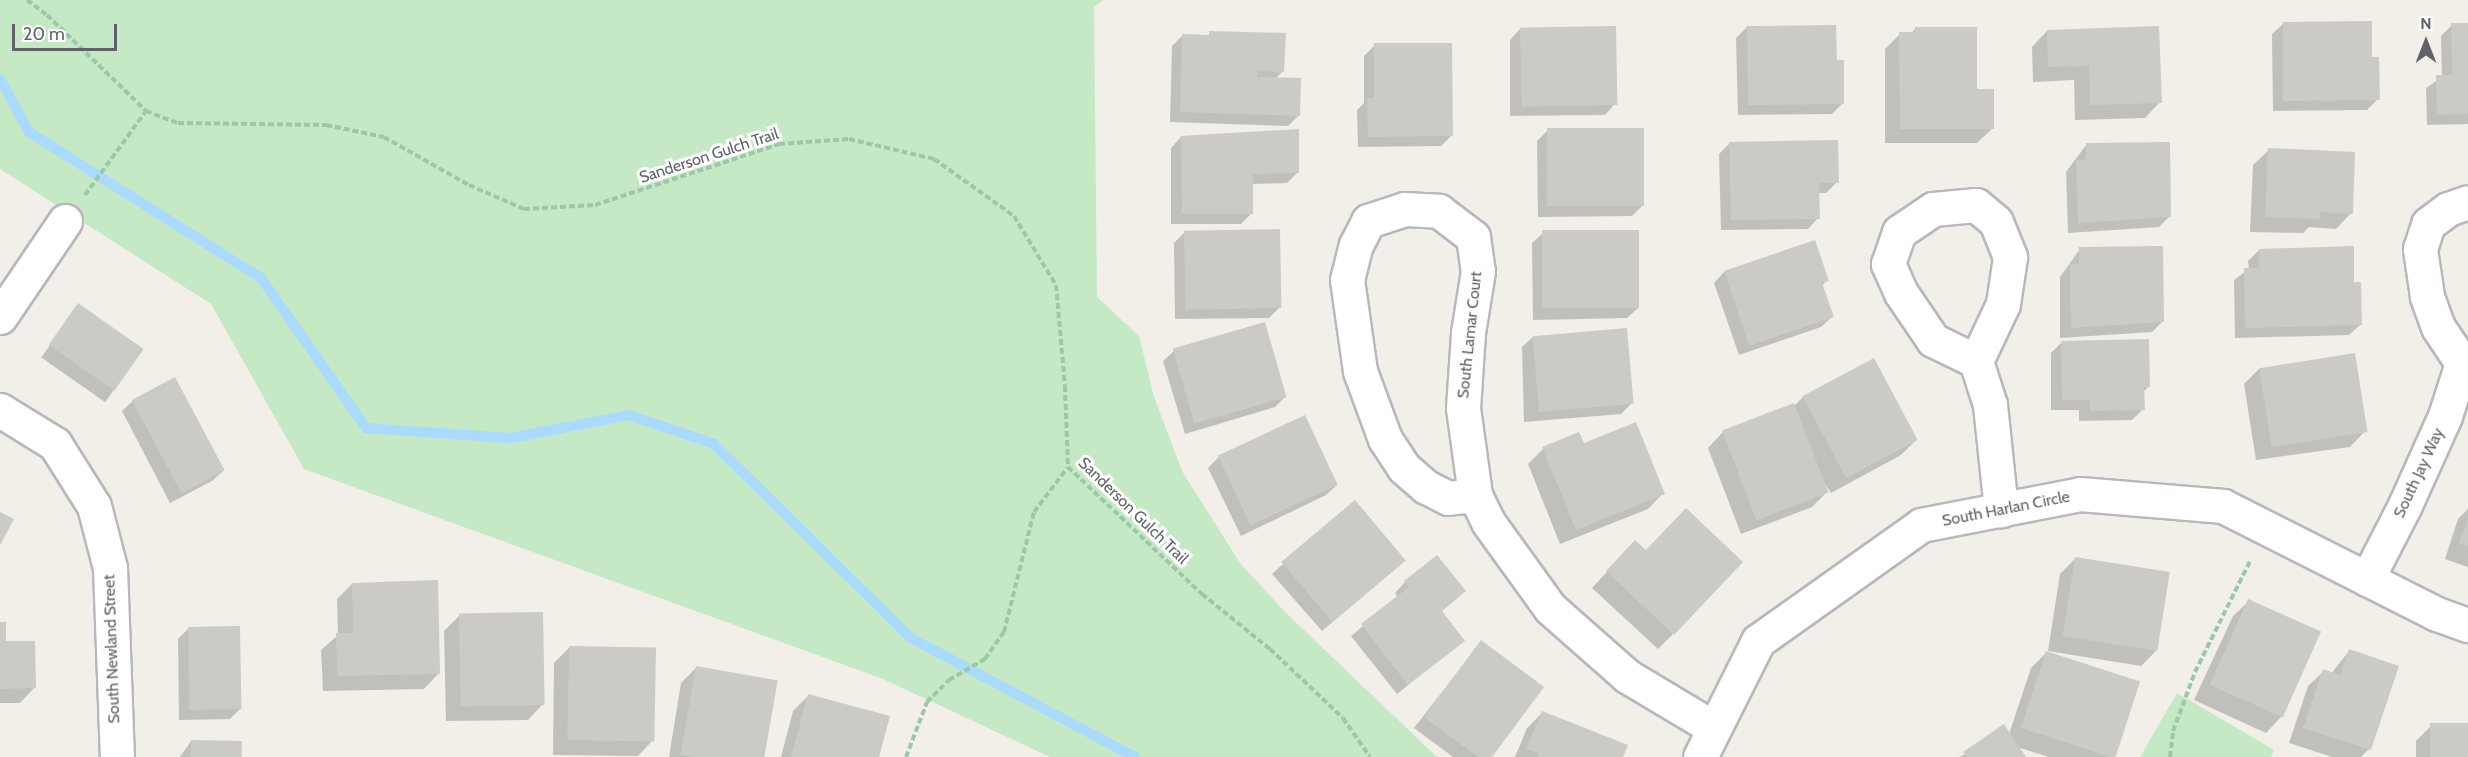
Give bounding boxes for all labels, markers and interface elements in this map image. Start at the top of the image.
scale bar [15,12,120,50]
north arrow [2396,12,2456,72]
text: N [2420,14,2432,33]
text: 20 m [23,23,65,45]
street label: Sanderson Gulch Trail [637,124,781,188]
street label: South Lamar Court [1454,271,1486,399]
street label: South Jay Way [2390,425,2448,521]
street label: Sanderson Gulch Trail [1074,454,1192,568]
street label: South Harlan Circle [1940,487,2072,531]
street label: South Newland Street [100,574,124,724]

